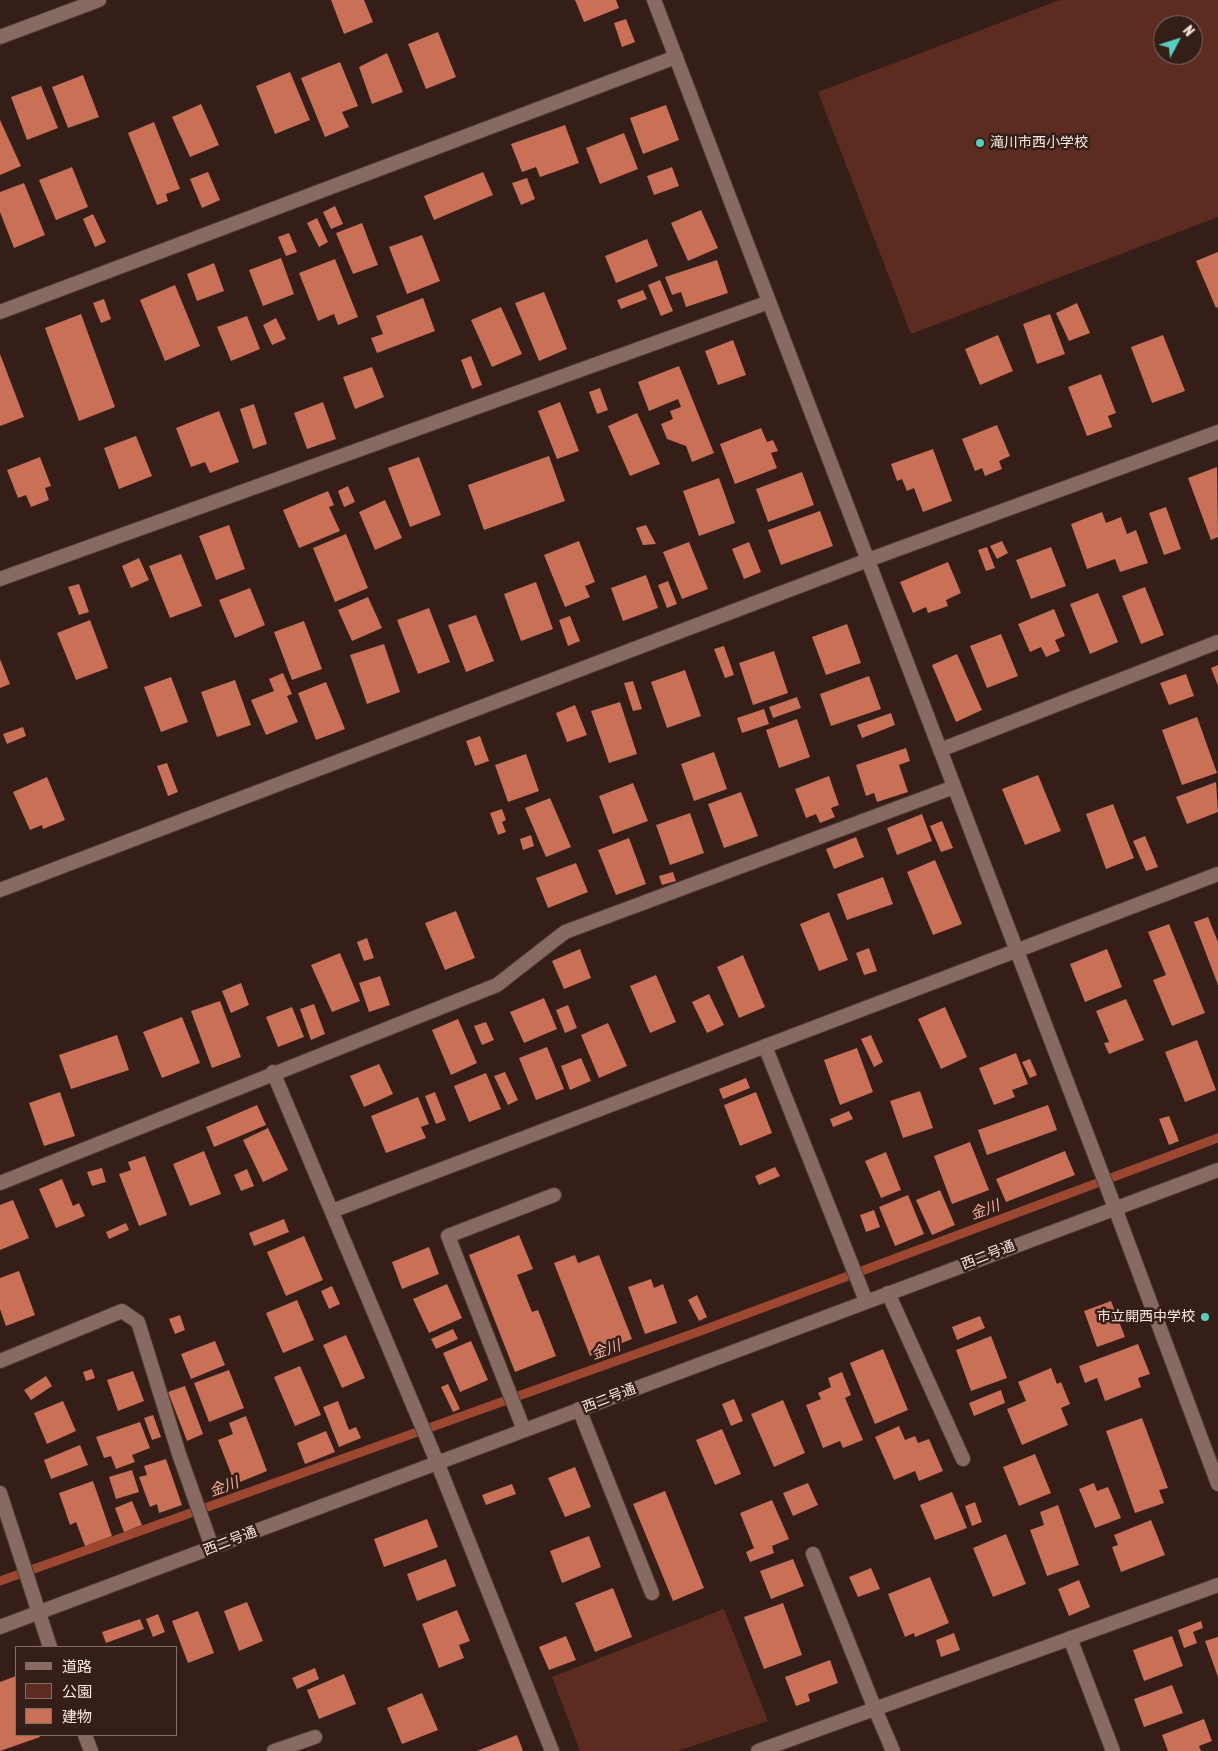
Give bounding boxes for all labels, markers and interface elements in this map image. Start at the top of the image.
north arrow [1153,15,1203,65]
text: N [1180,23,1198,39]
place label: 滝川市西小学校 [990,135,1088,151]
marker: 滝川市西小学校 [974,137,986,149]
water label: 金川 [968,1196,1002,1224]
street label: 西二号通 [959,1237,1017,1273]
place label: 市立開西中学校 [1097,1309,1195,1325]
marker: 市立開西中学校 [1199,1311,1211,1323]
water label: 金川 [589,1336,623,1364]
street label: 西二号通 [580,1380,638,1416]
water label: 金川 [207,1473,241,1501]
street label: 西二号通 [201,1523,259,1559]
legend [15,1646,178,1736]
text: 道路 [62,1658,92,1675]
text: 公園 [62,1683,92,1700]
text: 建物 [62,1708,92,1725]

